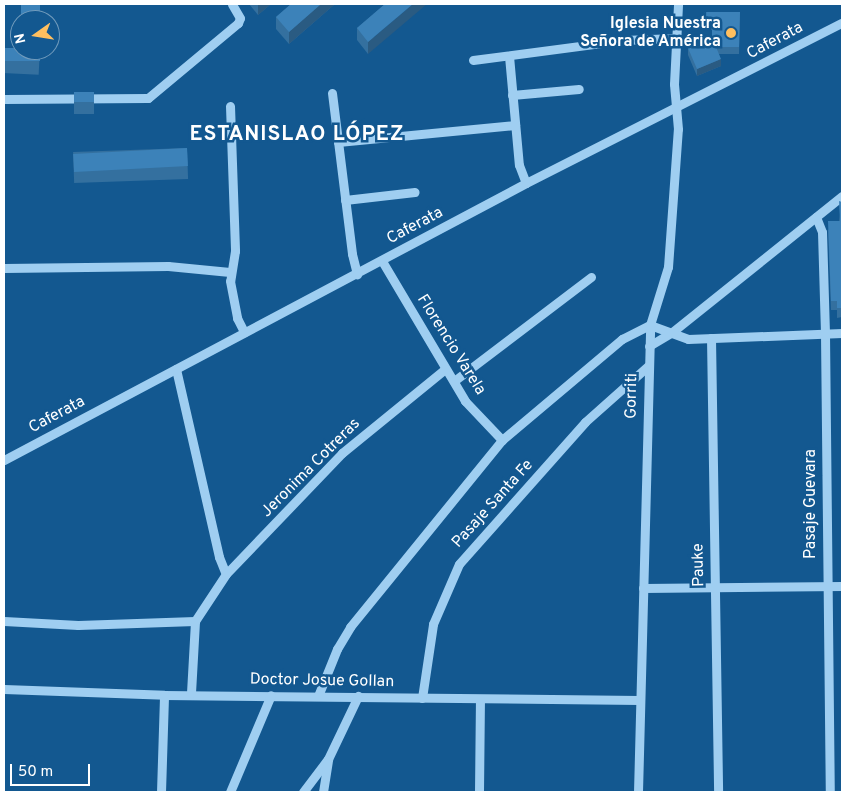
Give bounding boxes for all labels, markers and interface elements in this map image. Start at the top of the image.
north arrow [10,10,60,60]
place label: Iglesia Nuestra Señora de América [580,14,721,52]
street label: Caferata [744,18,806,64]
marker: Iglesia Nuestra Señora de América [725,27,737,39]
text: N [11,31,30,45]
district label: ESTANISLAO LÓPEZ [188,122,406,148]
street label: Caferata [384,203,446,249]
street label: Florencio Varela [412,291,490,399]
street label: Gorriti [622,373,642,419]
street label: Caferata [26,392,88,438]
street label: Jeronima Cotreras [258,415,364,521]
street label: Pasaje Guevara [801,449,821,559]
street label: Pasaje Santa Fe [448,456,538,552]
street label: Pauke [689,543,709,587]
street label: Doctor Josue Gollan [250,670,394,692]
scale bar [12,754,92,786]
text: 50 m [18,763,53,782]

